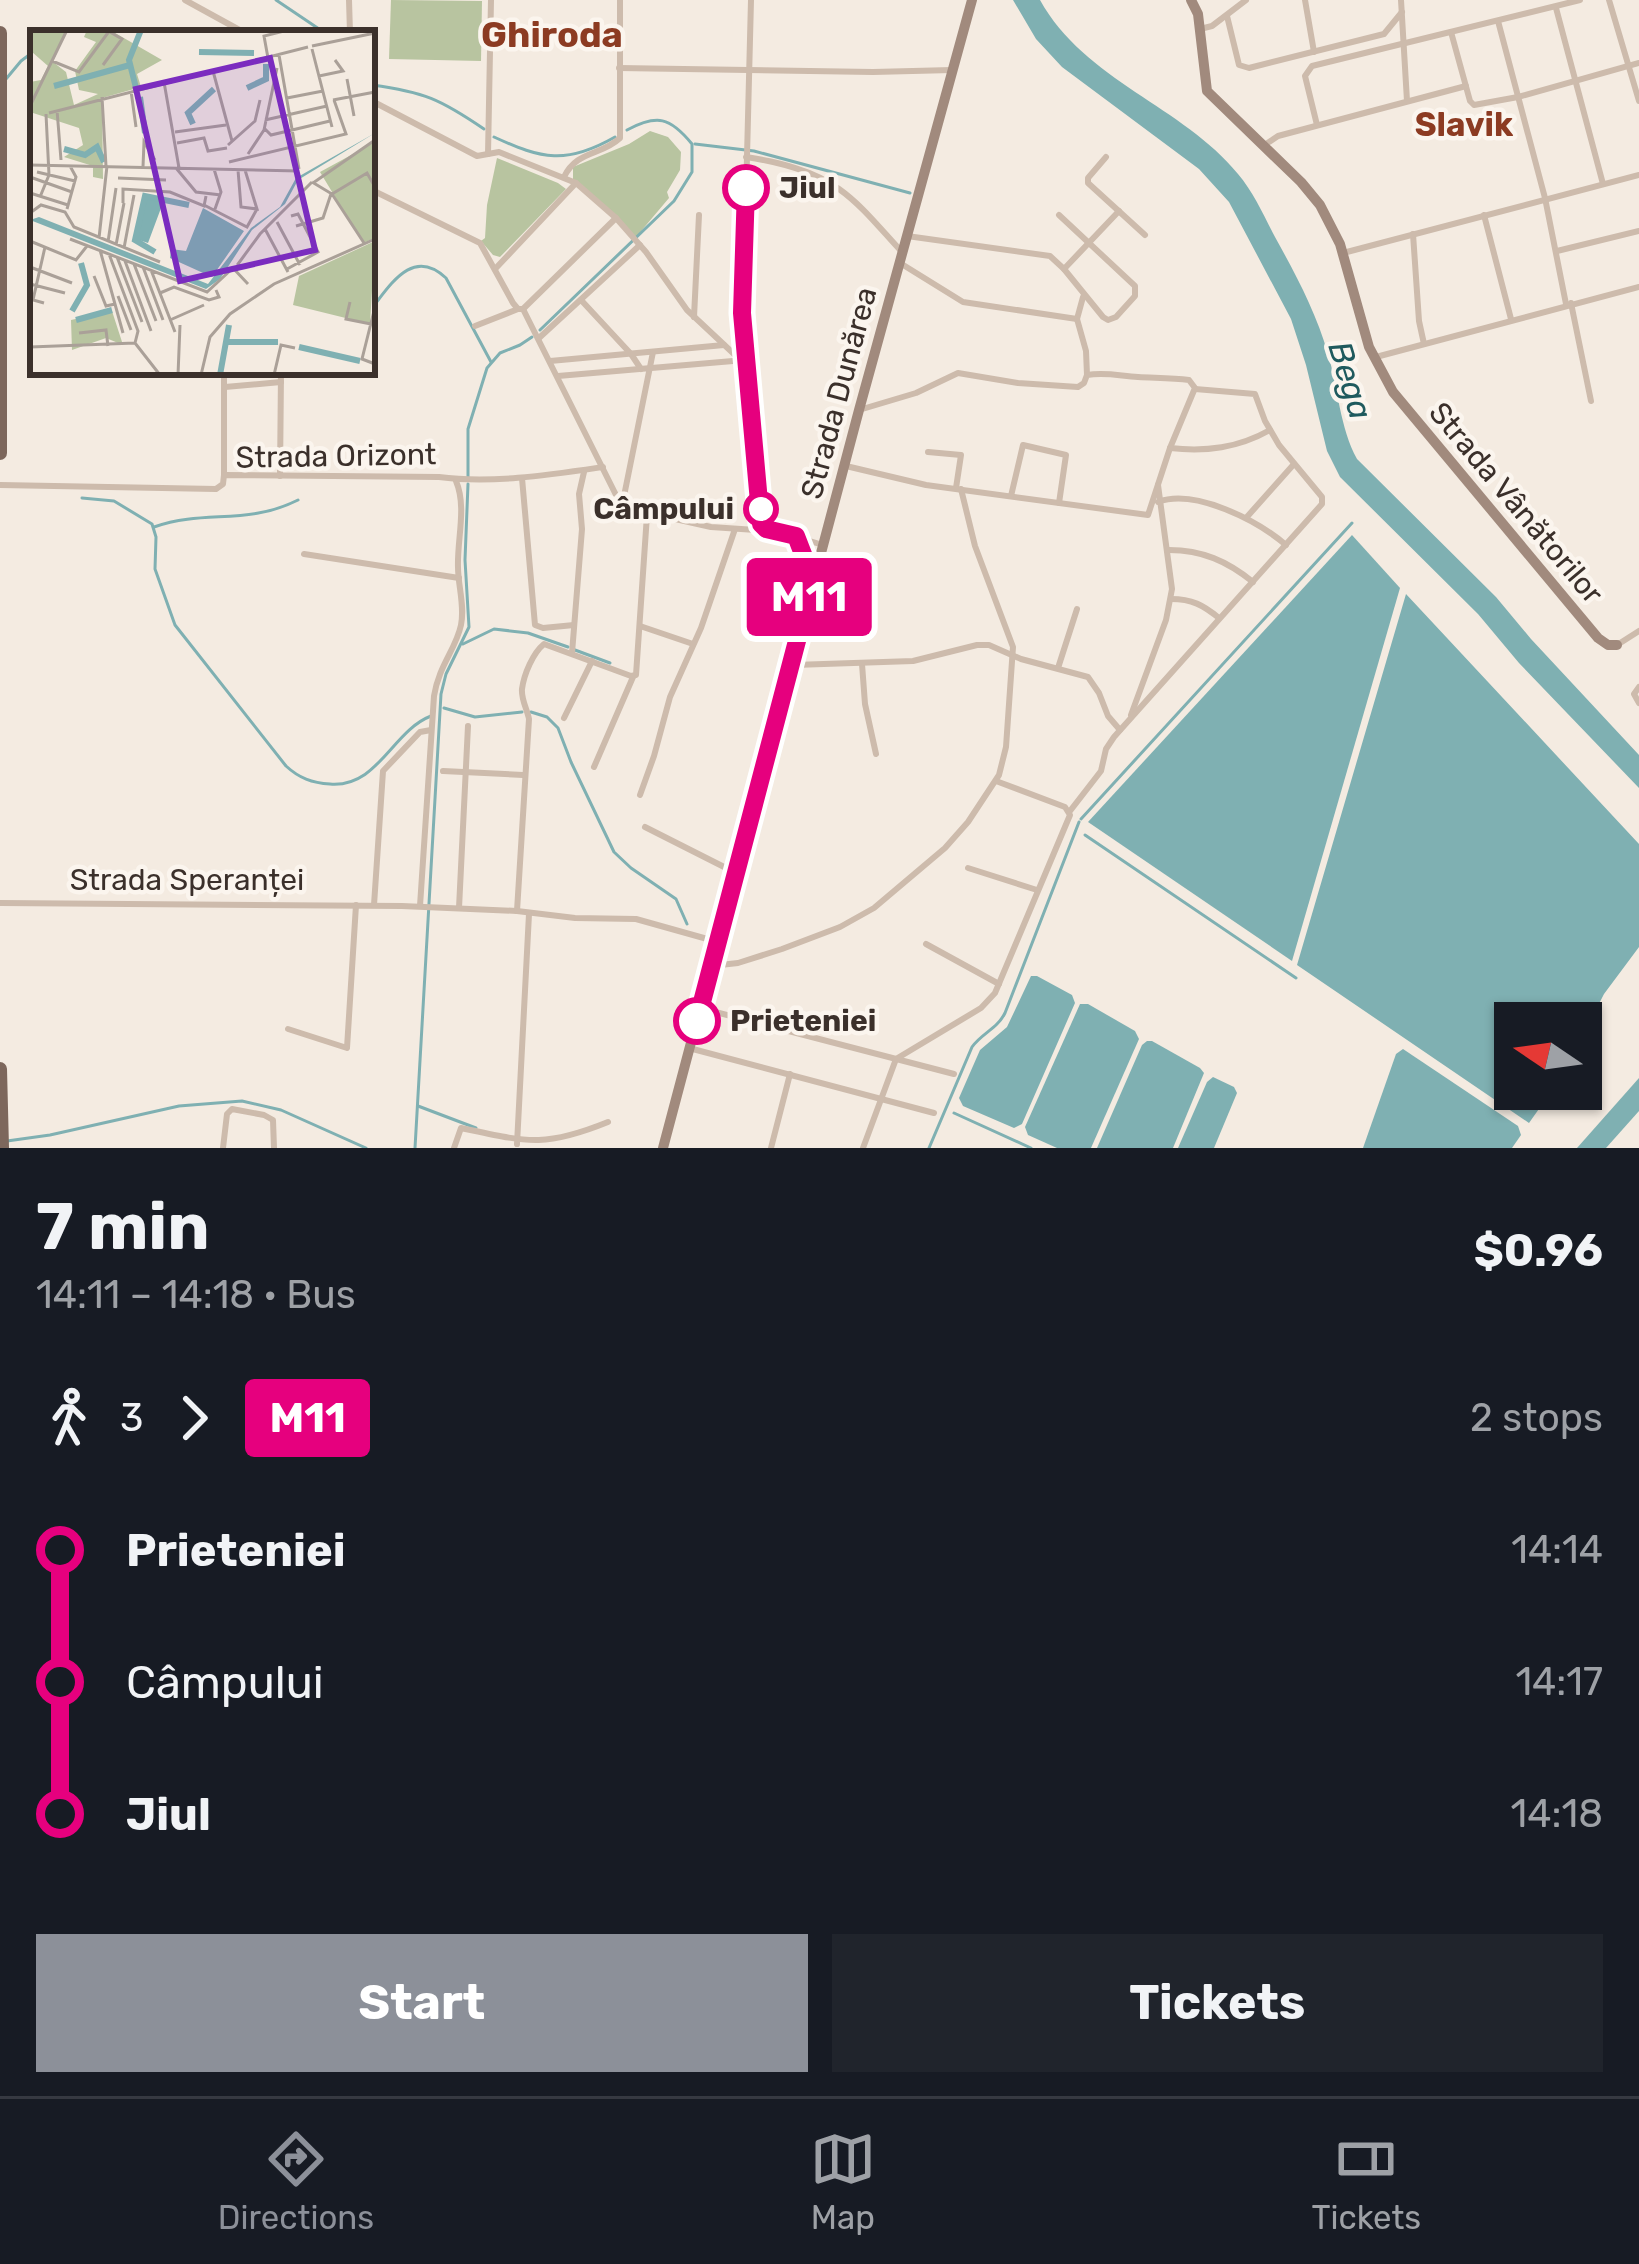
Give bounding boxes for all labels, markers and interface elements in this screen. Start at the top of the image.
district label: Ghiroda [481,13,623,56]
inset map [30,30,375,375]
district label: Slavik [1415,105,1514,144]
marker: Jiul [724,166,768,210]
place label: Jiul [779,170,836,206]
street label: Strada Dunărea [793,283,885,503]
water label: Bega [1320,336,1381,424]
street label: Strada Vânătorilor [1421,395,1611,611]
street label: Strada Orizont [235,436,437,476]
place label: Câmpului [593,491,734,527]
marker: Câmpului [745,493,777,525]
line badge: M11 [740,558,878,636]
text: M11 [771,572,847,622]
street label: Strada Speranței [70,862,304,898]
marker: Prieteniei [675,999,719,1043]
north arrow [1494,1002,1602,1110]
map controls [1494,1002,1602,1110]
place label: Prieteniei [730,1003,876,1039]
text: 7 min [36,1187,210,1266]
text: $0.96 [1474,1224,1603,1277]
text: 14:11 – 14:18 · Bus [36,1272,356,1318]
icon: walk [36,1385,102,1451]
icon: forward [161,1385,227,1451]
text: M11 [269,1393,346,1443]
text: 3 [120,1395,143,1441]
text: 2 stops [1470,1395,1603,1441]
text: Prieteniei [126,1524,346,1577]
text: 14:14 [1511,1527,1603,1573]
text: Câmpului [126,1656,324,1709]
text: 14:17 [1515,1659,1603,1705]
text: Jiul [126,1788,211,1841]
text: 14:18 [1511,1791,1603,1837]
button: Start [36,1934,808,2072]
button: Tickets [832,1934,1603,2072]
tab: Directions [218,2126,374,2237]
tab: Map [810,2126,876,2237]
tab: Tickets [1312,2126,1421,2237]

